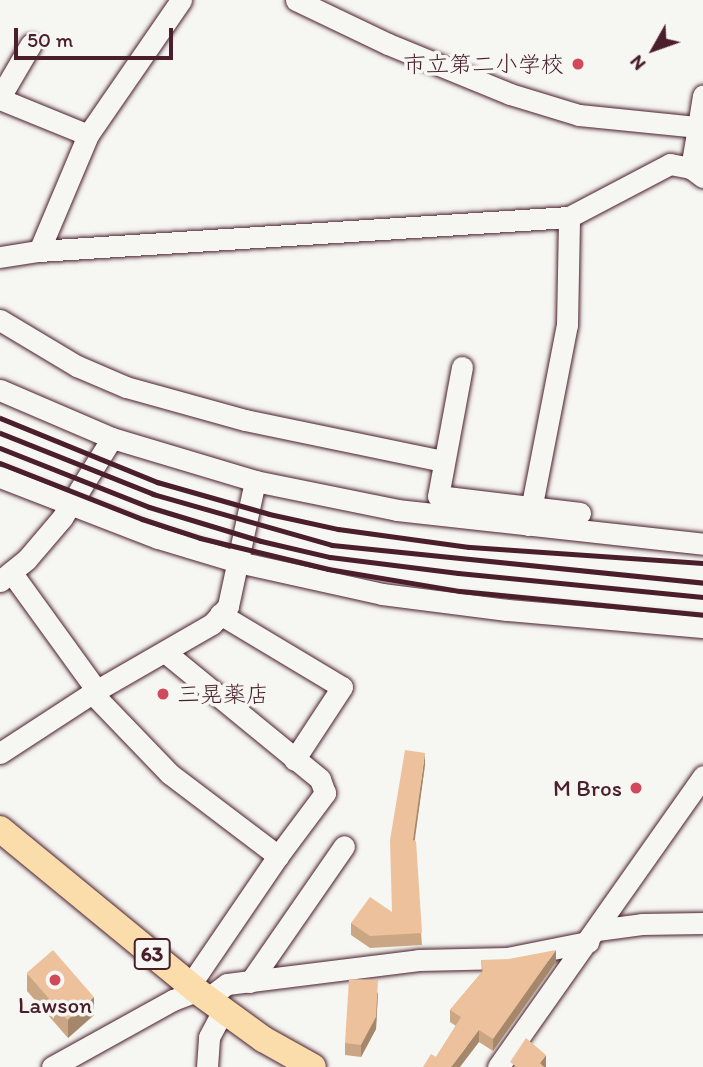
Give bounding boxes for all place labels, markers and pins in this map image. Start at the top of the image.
place label: 市立第二小学校 [403,50,564,78]
marker: 市立第二小学校 [570,56,586,72]
place label: 三晃薬店 [177,680,269,708]
marker: 三晃薬店 [155,686,171,702]
place label: M Bros [553,774,622,802]
marker: M Bros [628,780,644,796]
marker: Lawson [47,972,63,988]
place label: Lawson [18,991,92,1019]

